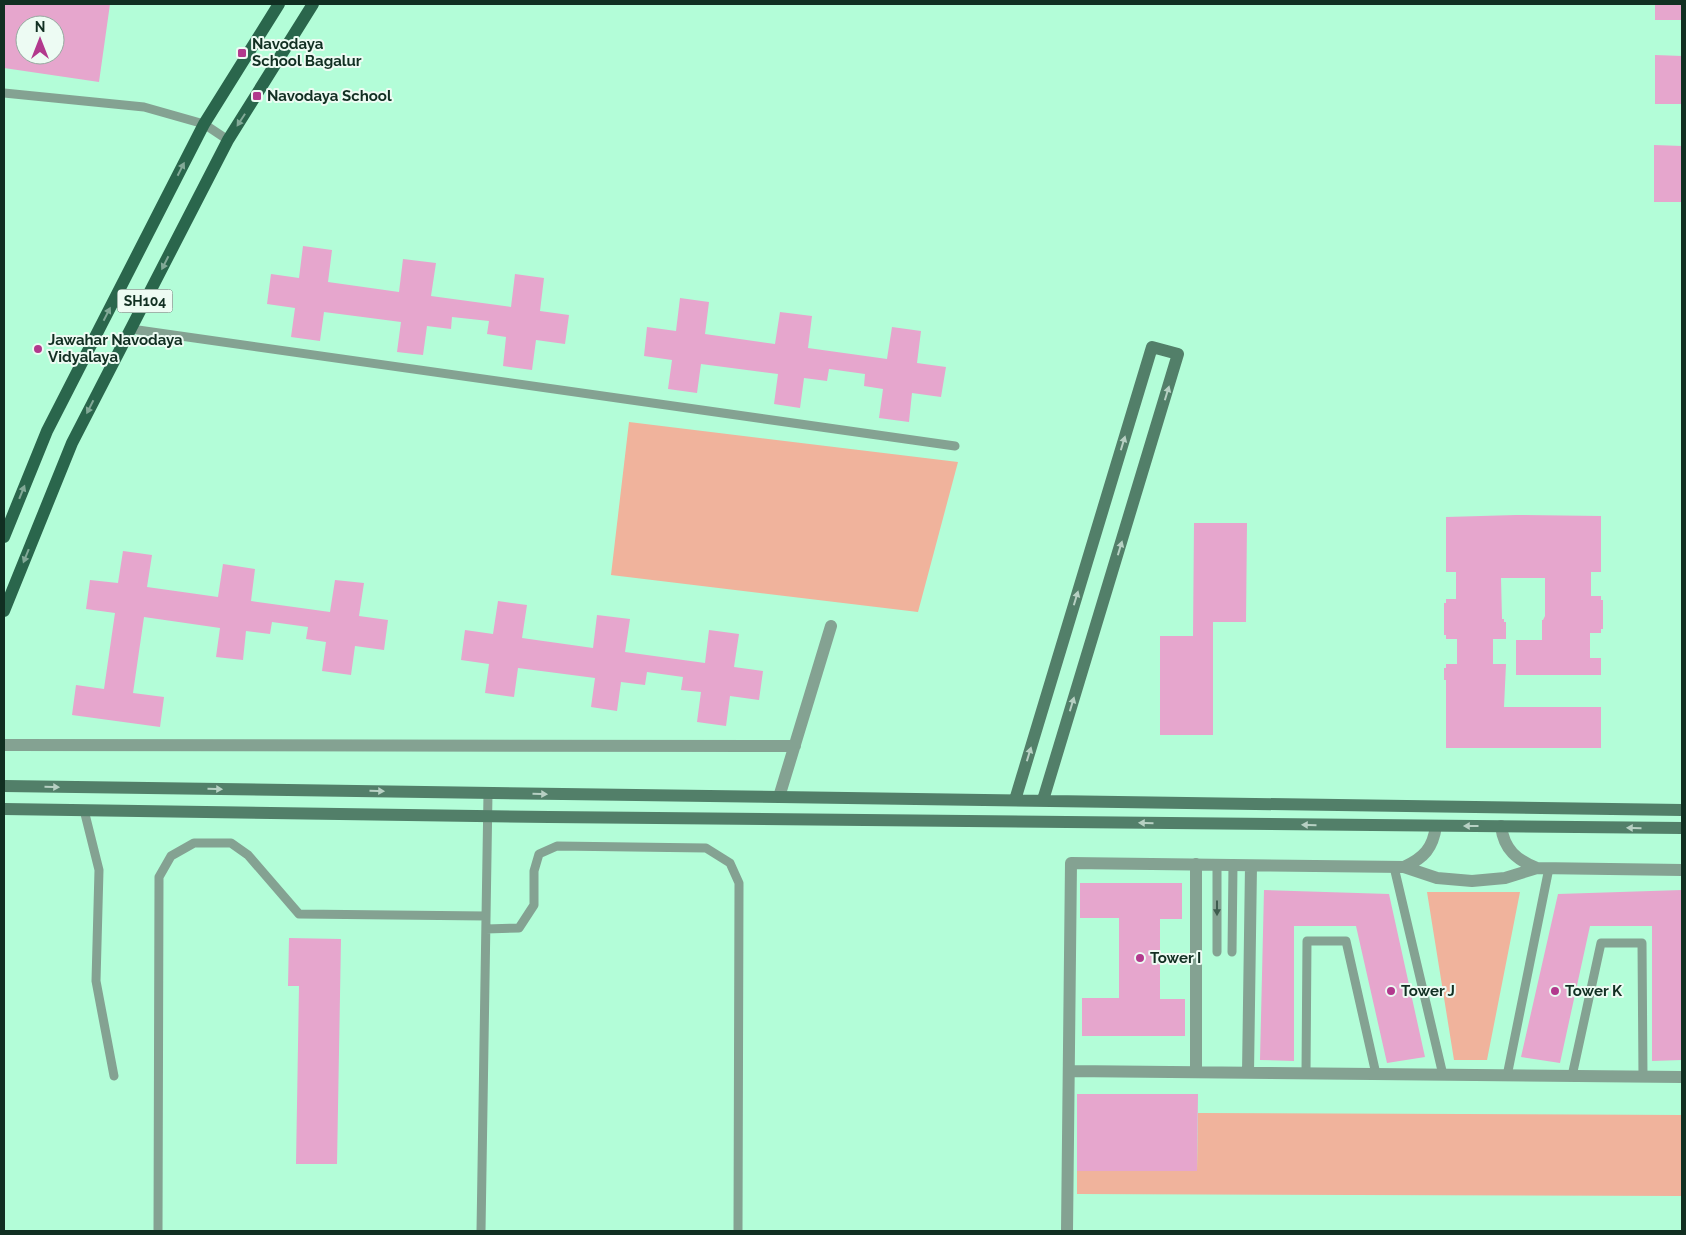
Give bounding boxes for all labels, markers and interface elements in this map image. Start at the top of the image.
north arrow [15,15,65,65]
text: N [35,19,45,35]
place label: Navodaya School Bagalur [252,35,362,70]
marker: Navodaya School Bagalur [236,47,248,59]
place label: Navodaya School [267,87,392,105]
marker: Navodaya School [251,90,263,102]
one-way arrow [236,113,246,126]
one-way arrow [177,162,185,176]
one-way arrow [161,256,169,270]
road number: SH104 [118,290,172,312]
one-way arrow [103,306,111,321]
place label: Jawahar Navodaya Vidyalaya [48,331,183,366]
marker: Jawahar Navodaya Vidyalaya [32,343,44,355]
one-way arrow [1163,385,1171,400]
one-way arrow [86,400,94,414]
one-way arrow [1120,435,1128,450]
one-way arrow [18,484,26,499]
one-way arrow [1116,540,1124,555]
one-way arrow [21,549,29,563]
one-way arrow [1072,590,1080,605]
one-way arrow [1069,696,1077,711]
one-way arrow [1025,746,1033,761]
one-way arrow [45,783,61,791]
one-way arrow [207,785,223,793]
one-way arrow [370,787,386,795]
one-way arrow [532,790,548,798]
one-way arrow [1138,819,1154,827]
one-way arrow [1300,821,1316,829]
one-way arrow [1463,822,1479,830]
one-way arrow [1625,824,1641,832]
one-way arrow [1213,901,1221,917]
place label: Tower I [1150,949,1201,967]
marker: Tower I [1134,952,1146,964]
place label: Tower J [1401,982,1455,1000]
place label: Tower K [1565,982,1623,1000]
marker: Tower J [1385,985,1397,997]
marker: Tower K [1549,985,1561,997]

